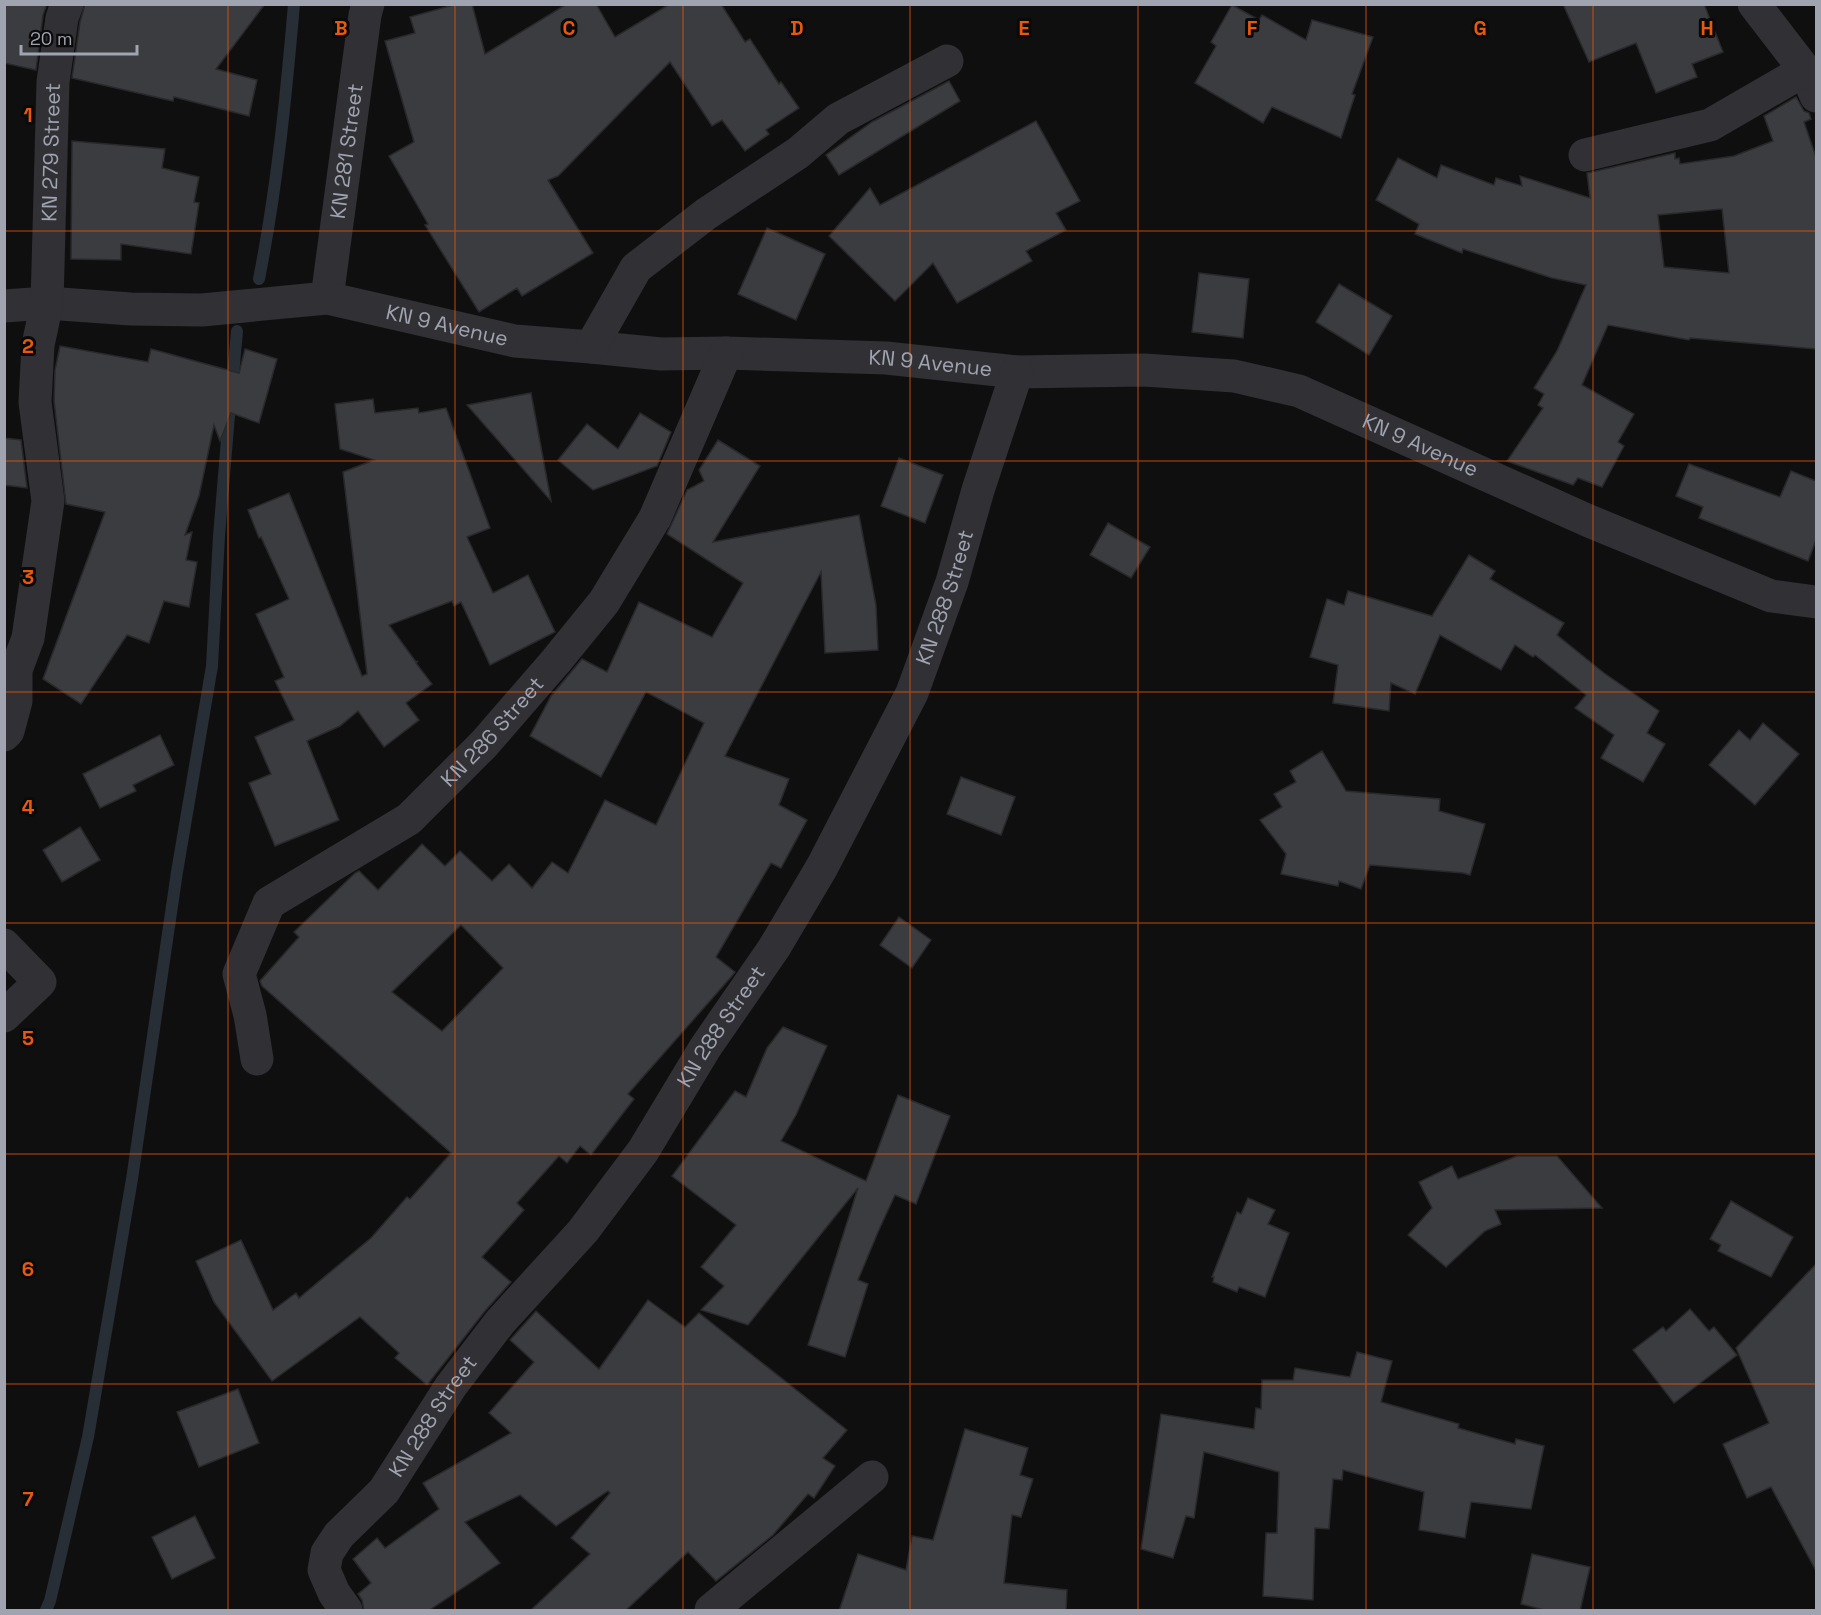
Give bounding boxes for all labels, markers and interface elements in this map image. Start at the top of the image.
text: B [334,15,348,41]
text: C [563,15,576,41]
text: D [790,15,804,41]
text: E [1018,15,1030,41]
text: F [1247,15,1258,41]
text: G [1473,15,1487,41]
text: H [1700,15,1714,41]
scale bar [21,18,136,56]
text: 20 m [30,27,73,50]
street label: KN 279 Street [35,82,66,222]
street label: KN 281 Street [324,82,369,221]
text: 1 [23,102,33,128]
street label: KN 9 Avenue [383,298,511,352]
text: 2 [22,333,34,359]
street label: KN 9 Avenue [868,343,994,382]
street label: KN 9 Avenue [1358,407,1483,483]
street label: KN 288 Street [909,527,979,668]
text: 3 [22,564,34,590]
street label: KN 286 Street [435,671,549,793]
text: 4 [22,794,35,820]
street label: KN 288 Street [671,960,771,1092]
text: 5 [22,1025,34,1051]
text: 6 [22,1256,34,1282]
street label: KN 288 Street [382,1350,483,1482]
text: 7 [22,1486,34,1512]

